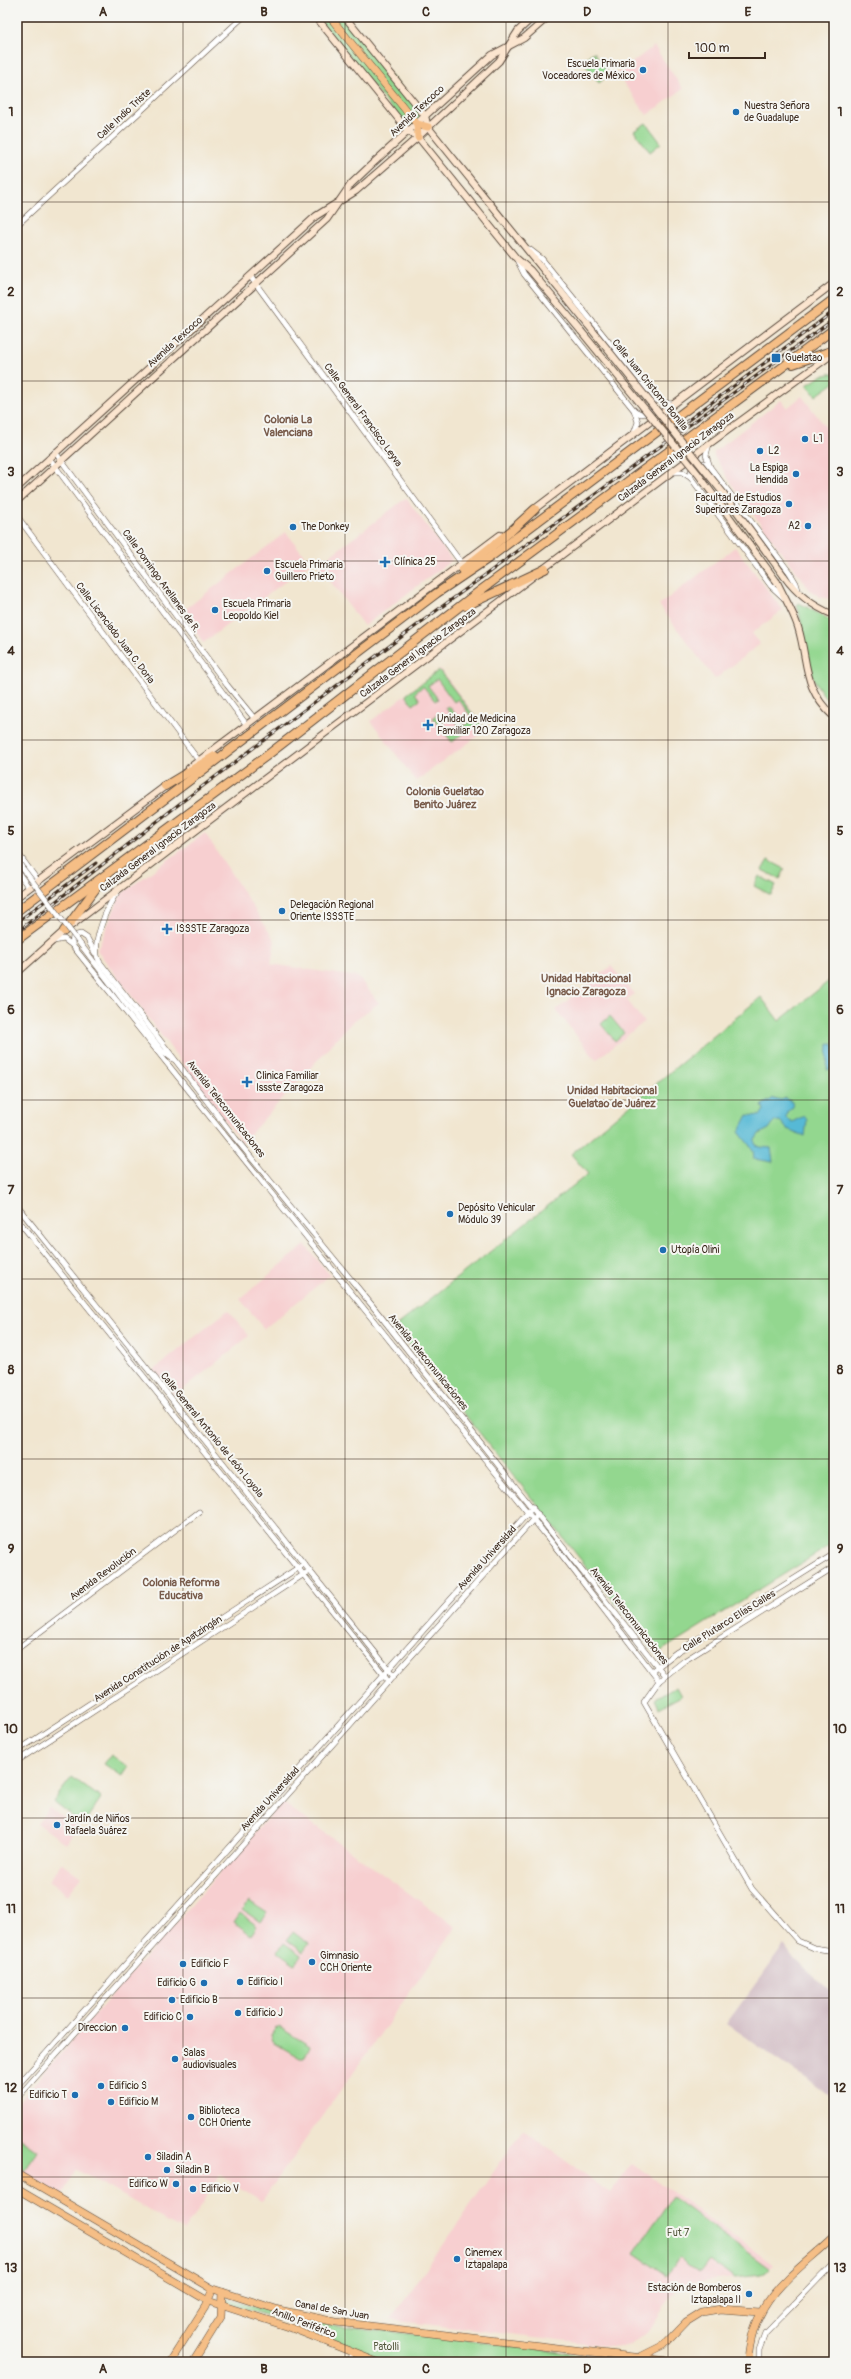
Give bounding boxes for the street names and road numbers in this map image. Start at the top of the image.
street label: Avenida Texcoco [387,82,447,139]
street label: Calle Indio Triste [95,86,154,142]
street label: Avenida Texcoco [145,314,206,370]
street label: Calle Juan Cristomo Bonilla [609,337,691,433]
street label: Calle General Francisco Leyva [321,361,405,469]
street label: Calzada General Ignacio Zaragoza [616,409,737,505]
street label: Calle Domingo Arellanes de R. [120,527,202,635]
street label: Calle Licenciado Juan C. Doria [73,580,157,686]
street label: Calzada General Ignacio Zaragoza [358,605,479,701]
street label: Calzada General Ignacio Zaragoza [98,799,219,895]
street label: Avenida Telecomunicaciones [184,1058,268,1160]
street label: Avenida Telecomunicaciones [386,1312,471,1413]
street label: Calle General Antonio de León Loyola [158,1370,266,1500]
street label: Avenida Universidad [455,1523,519,1593]
street label: Avenida Revolución [67,1545,139,1603]
street label: Avenida Telecomunicaciones [587,1565,671,1667]
street label: Calle Plutarco Elías Calles [680,1587,778,1654]
street label: Avenida Constitución de Apatzingán [92,1613,225,1705]
street label: Avenida Universidad [238,1764,302,1834]
street label: Canal de San Juan [294,2298,370,2323]
street label: Anillo Periférico [270,2305,338,2341]

